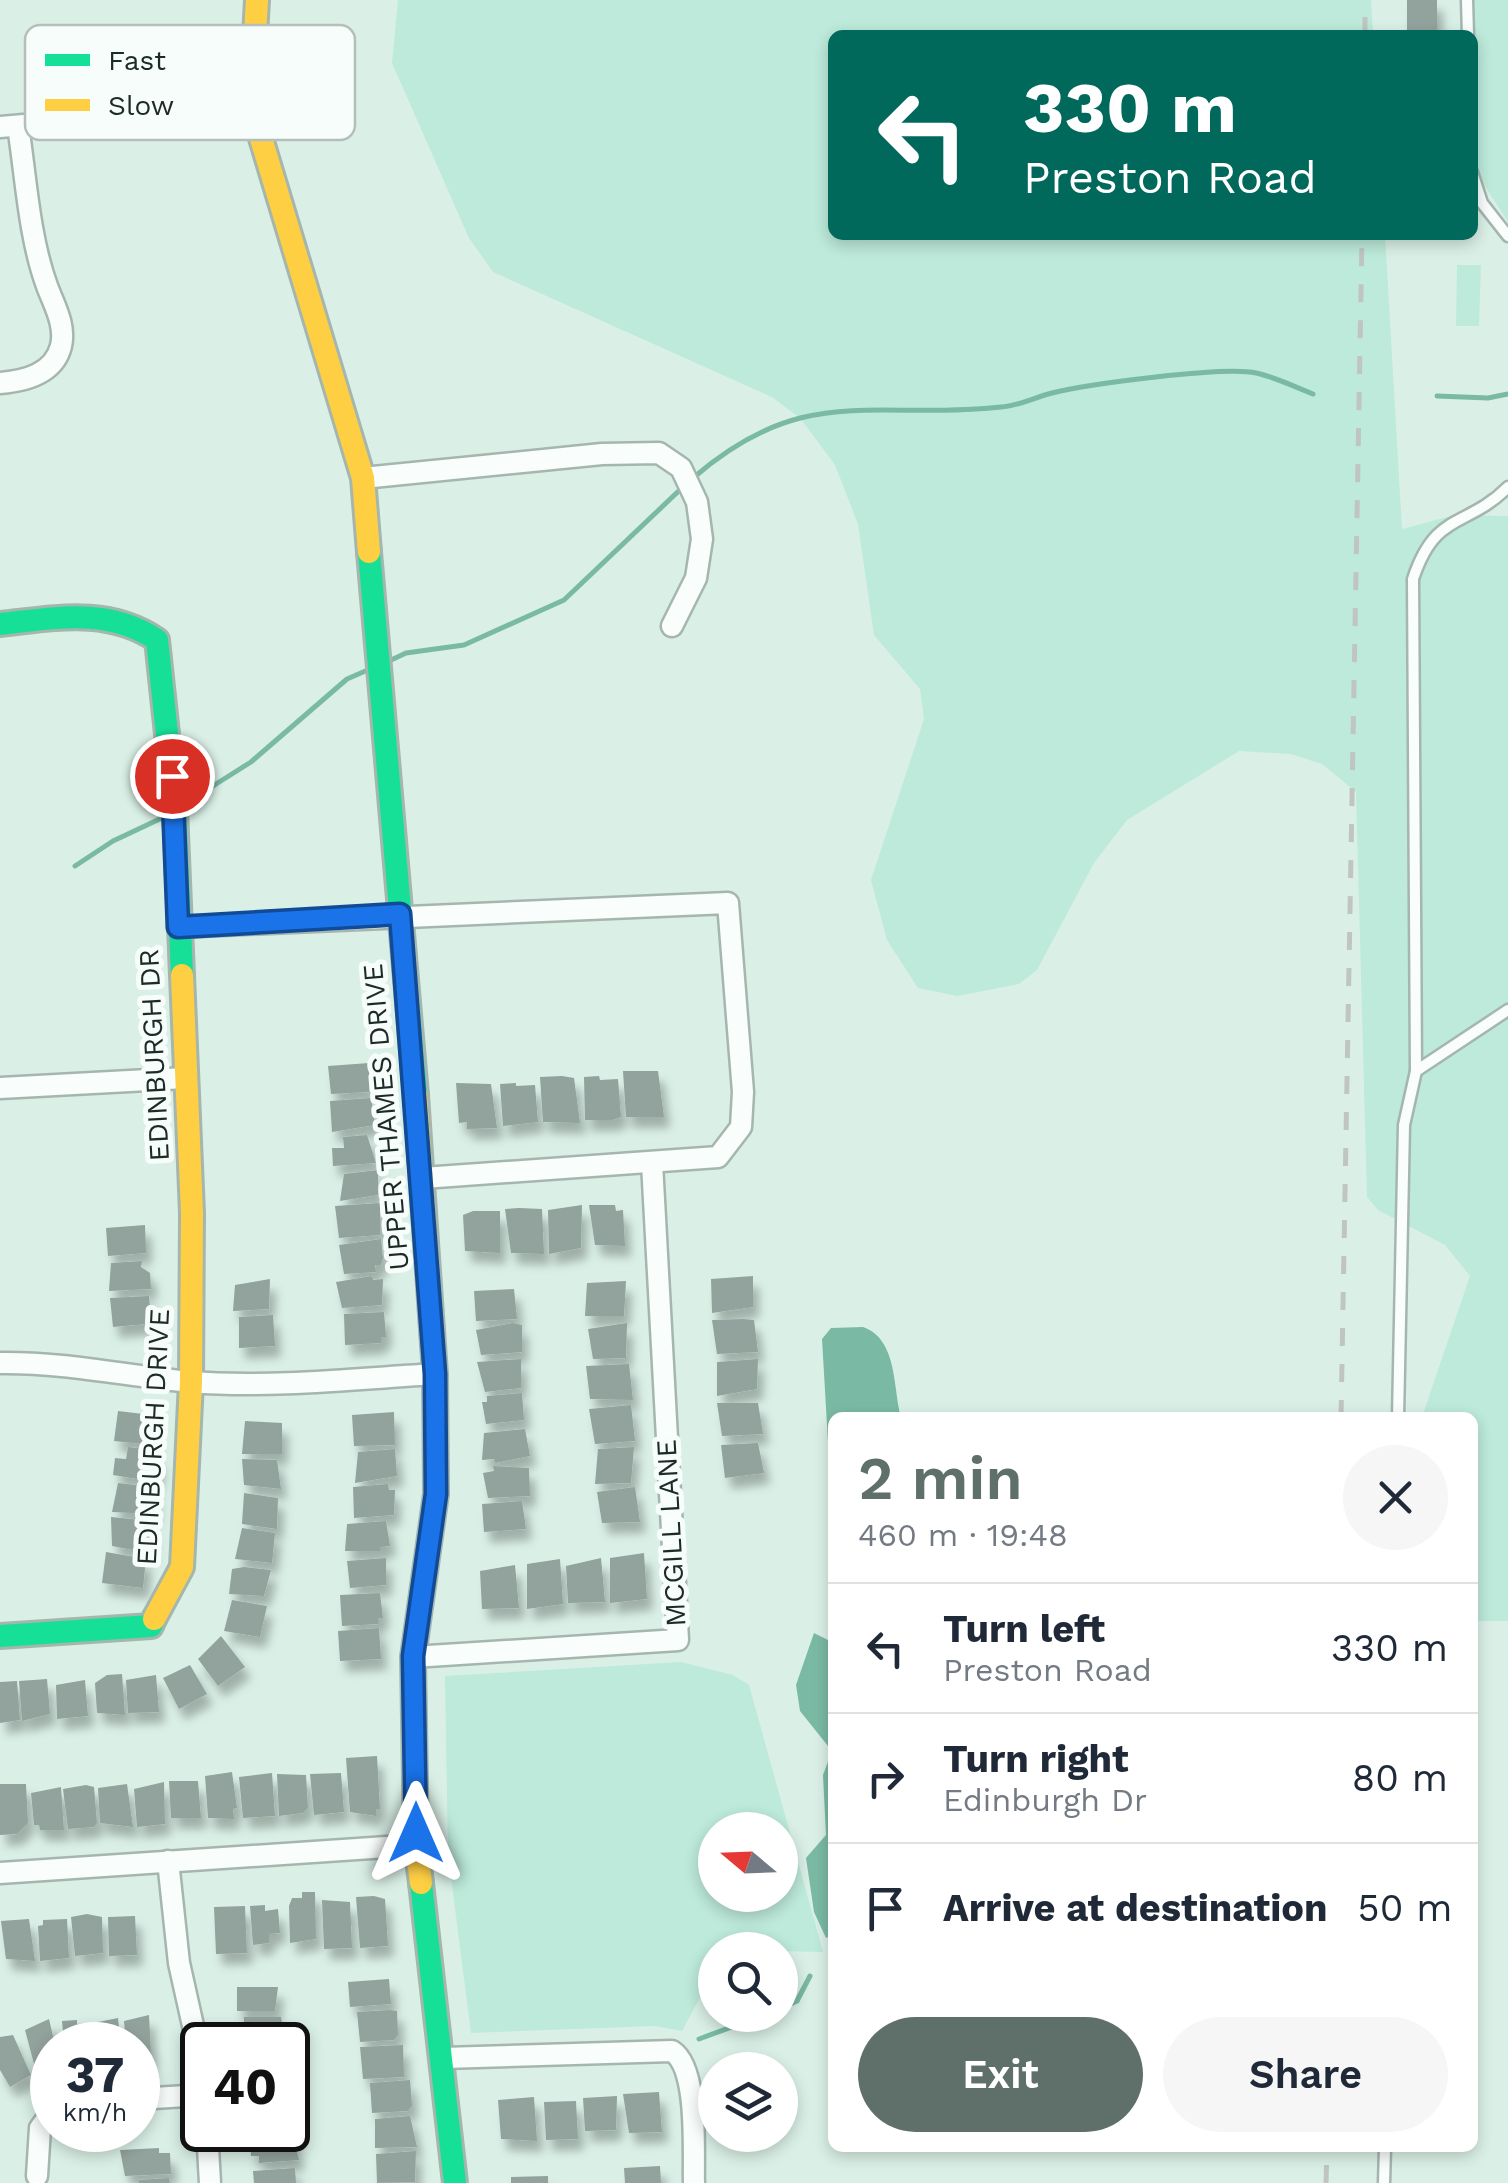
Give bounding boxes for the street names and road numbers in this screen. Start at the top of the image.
street label: EDINBURGH DR [132,948,176,1162]
street label: UPPER THAMES DRIVE [356,962,416,1272]
street label: EDINBURGH DRIVE [130,1308,176,1566]
street label: MCGILL LANE [650,1438,692,1628]

